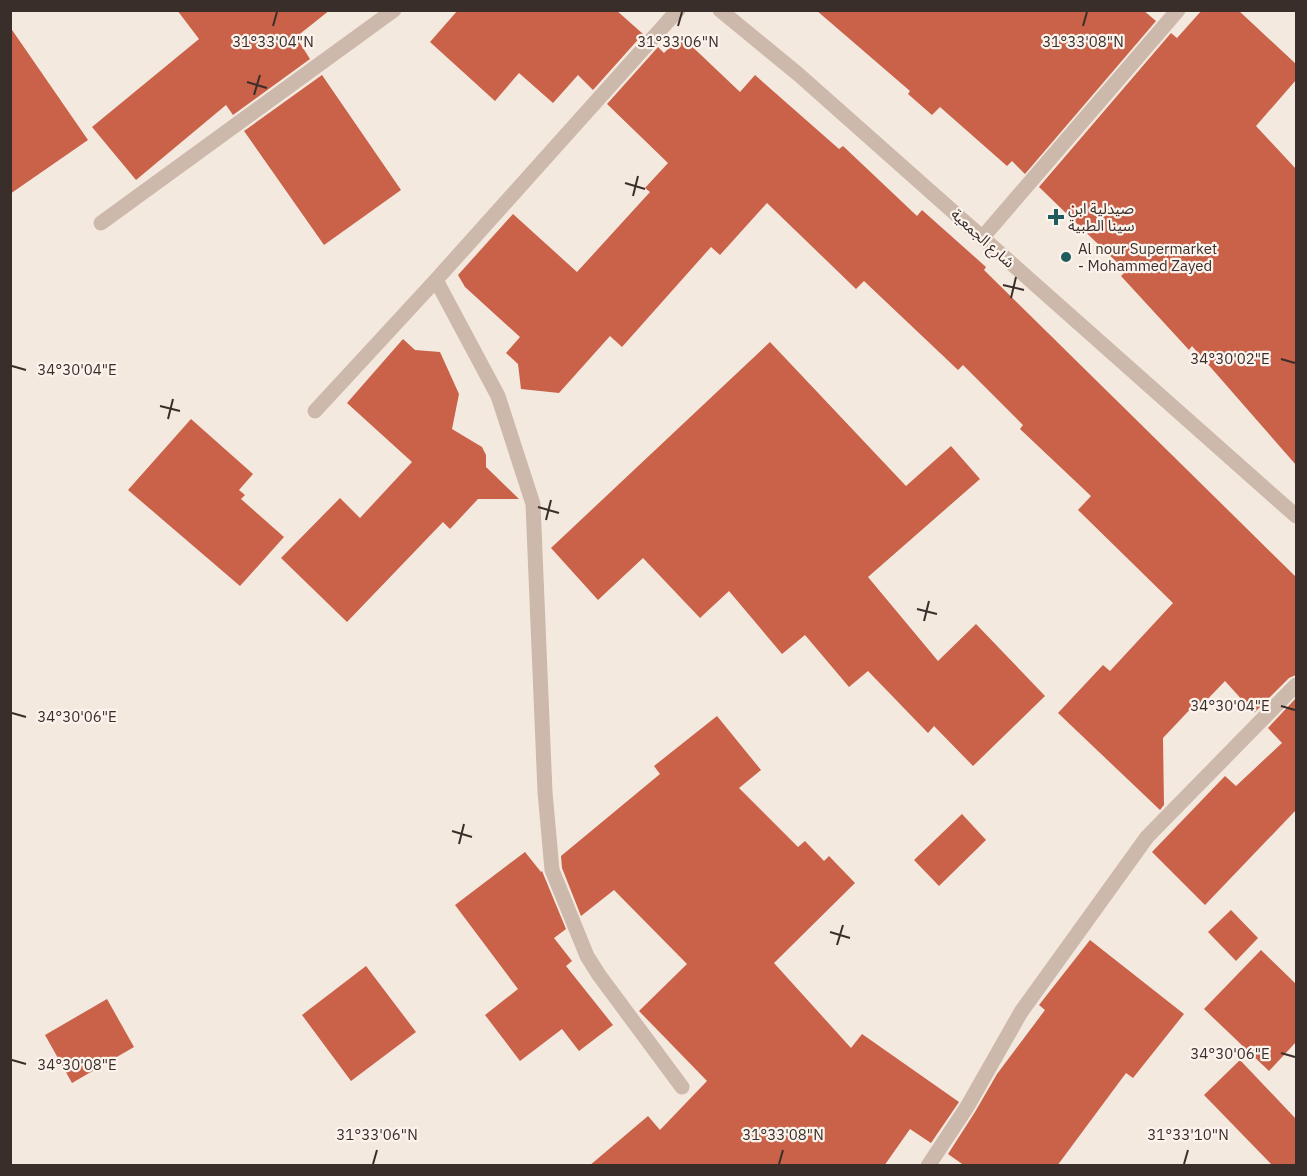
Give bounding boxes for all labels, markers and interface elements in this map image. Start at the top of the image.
text: 31°33'04"N [232,32,314,51]
text: 31°33'06"N [637,32,719,51]
text: 31°33'08"N [1042,32,1124,51]
place label: صيدلية ابن سينا الطبية [1068,199,1135,235]
street label: شارع الجمعية [945,204,1019,274]
marker: صيدلية ابن سينا الطبية [1049,210,1063,224]
place label: Al nour Supermarket - Mohammed Zayed [1078,239,1217,275]
marker: Al nour Supermarket - Mohammed Zayed [1059,250,1073,264]
text: 34°30'02"E [1190,349,1270,368]
text: 34°30'04"E [37,360,117,379]
text: 34°30'04"E [1190,696,1270,715]
text: 34°30'06"E [37,707,117,726]
text: 34°30'06"E [1190,1044,1270,1063]
text: 34°30'08"E [37,1055,117,1074]
text: 31°33'06"N [336,1125,418,1144]
text: 31°33'08"N [742,1125,824,1144]
text: 31°33'10"N [1147,1125,1229,1144]

